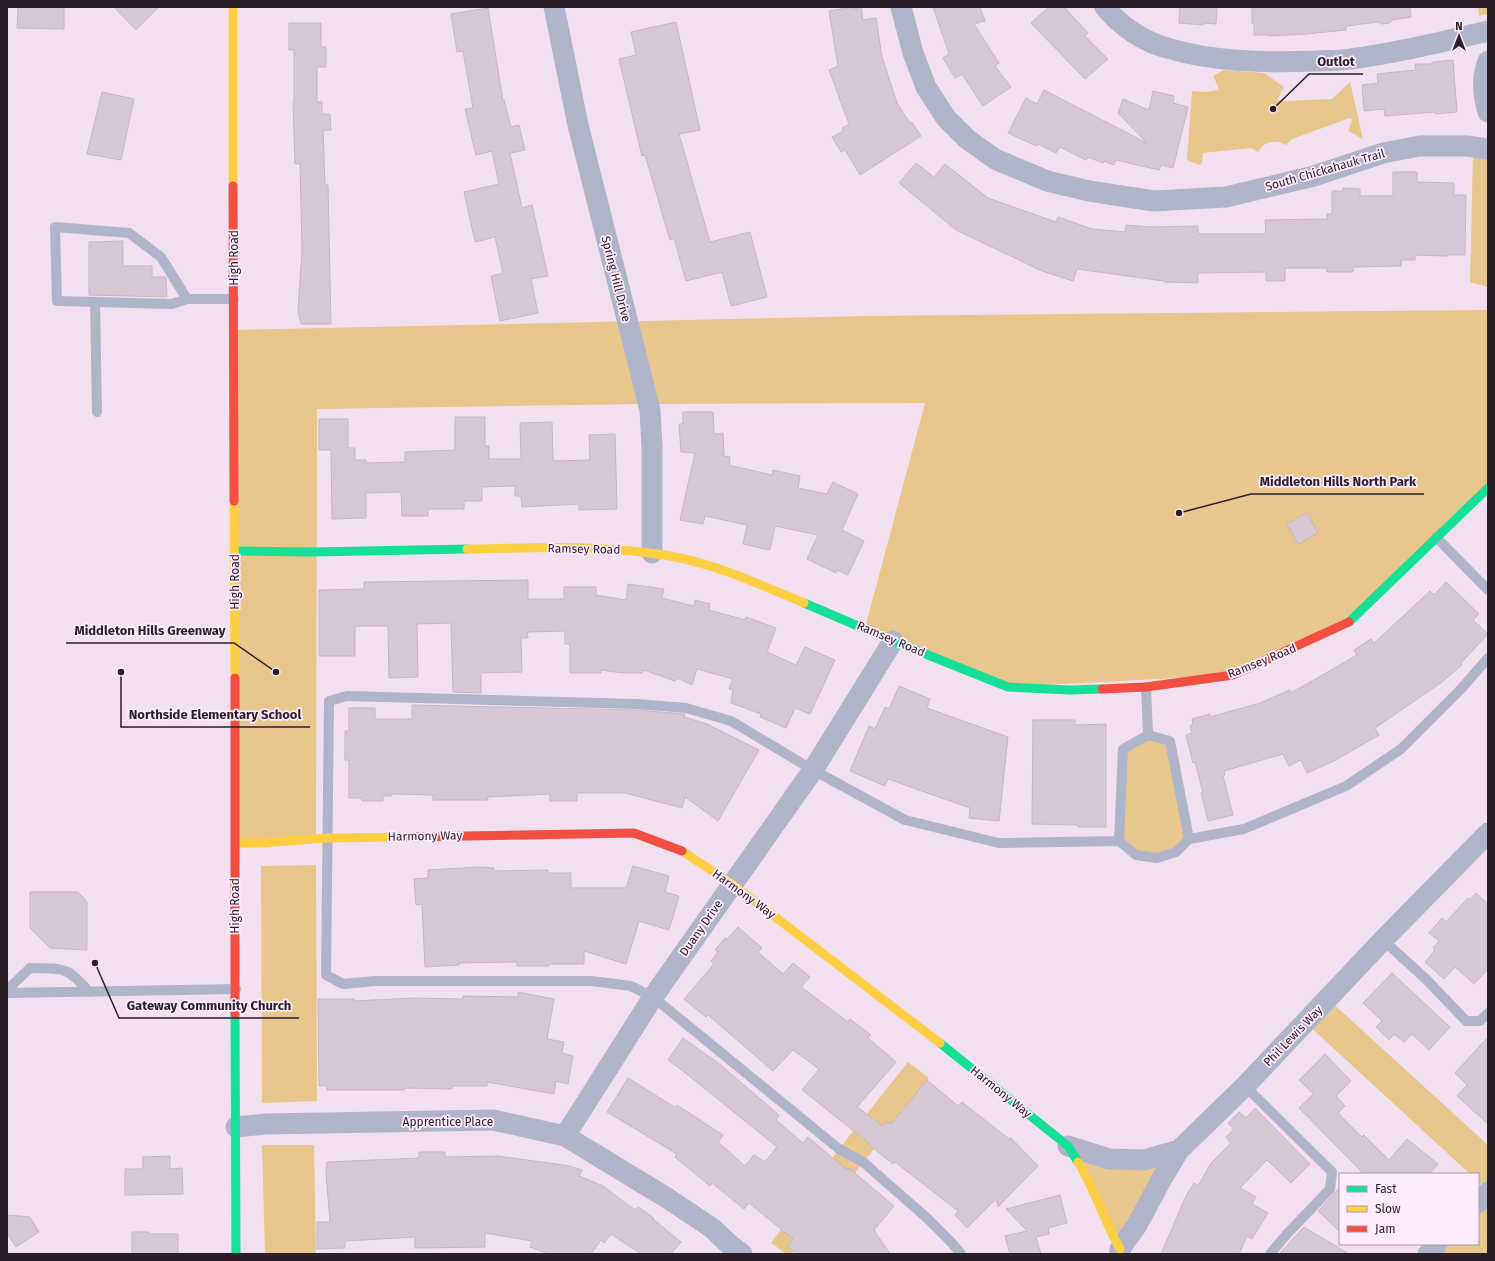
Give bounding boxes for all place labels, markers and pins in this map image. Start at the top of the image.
callout: Outlot [1309,49,1363,74]
callout: Middleton Hills North Park [1251,469,1424,494]
callout: Middleton Hills Greenway [66,618,234,643]
callout: Northside Elementary School [121,702,310,727]
callout: Gateway Community Church [119,993,299,1018]

